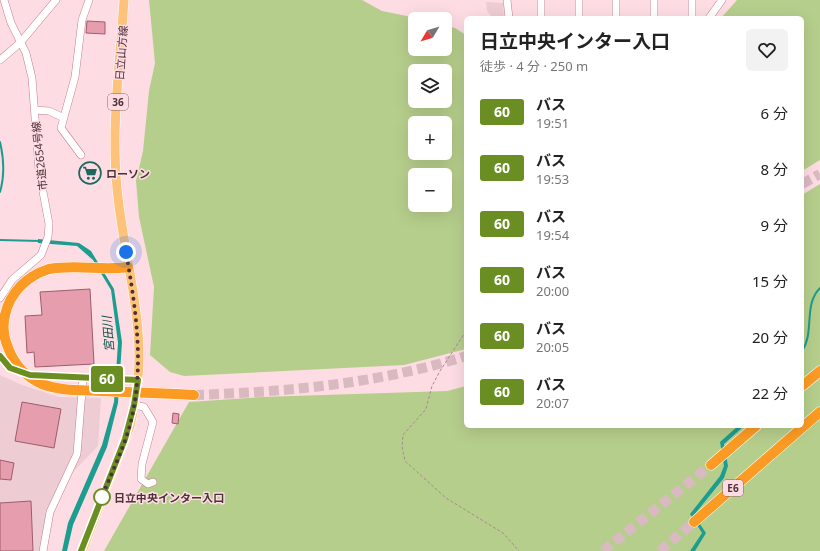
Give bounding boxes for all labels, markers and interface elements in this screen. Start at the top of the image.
north arrow [408,12,452,56]
map controls [408,12,452,212]
street label: 日立山方線 [112,25,130,81]
text: 日立中央インター入口 [480,28,670,54]
button: heart [746,29,788,71]
text: 徒歩 · 4 分 · 250 m [480,57,588,75]
button: layers [408,64,452,108]
road number: 36 [108,94,128,110]
text: バス [536,94,566,114]
text: 60 [494,102,510,121]
text: 6 分 [761,103,788,123]
text: 19:51 [536,114,569,132]
button: + [408,116,452,160]
street label: 市道2654号線 [28,121,50,191]
text: バス [536,150,566,170]
text: 60 [494,158,510,177]
text: 8 分 [761,159,788,179]
supermarket icon: ローソン [77,160,103,186]
place label: ローソン [106,166,150,181]
button: − [408,168,452,212]
text: 19:53 [536,170,569,188]
text: バス [536,206,566,226]
text: 60 [494,214,510,233]
text: 9 分 [761,215,788,235]
text: 19:54 [536,226,569,244]
your location [116,242,136,262]
text: バス [536,262,566,282]
text: 60 [494,270,510,289]
text: 15 分 [752,271,788,291]
text: 20:00 [536,282,569,300]
water label: 宮田川 [98,313,118,353]
text: バス [536,318,566,338]
text: 60 [494,326,510,345]
text: 20 分 [752,327,788,347]
text: 20:05 [536,338,569,356]
line badge: 60 [89,366,125,392]
text: 60 [99,369,115,388]
text: バス [536,374,566,394]
text: 60 [494,382,510,401]
text: 22 分 [752,383,788,403]
text: 20:07 [536,394,569,412]
road number: E6 [723,480,743,496]
marker: 日立中央インター入口 [93,488,111,506]
place label: 日立中央インター入口 [114,490,224,505]

